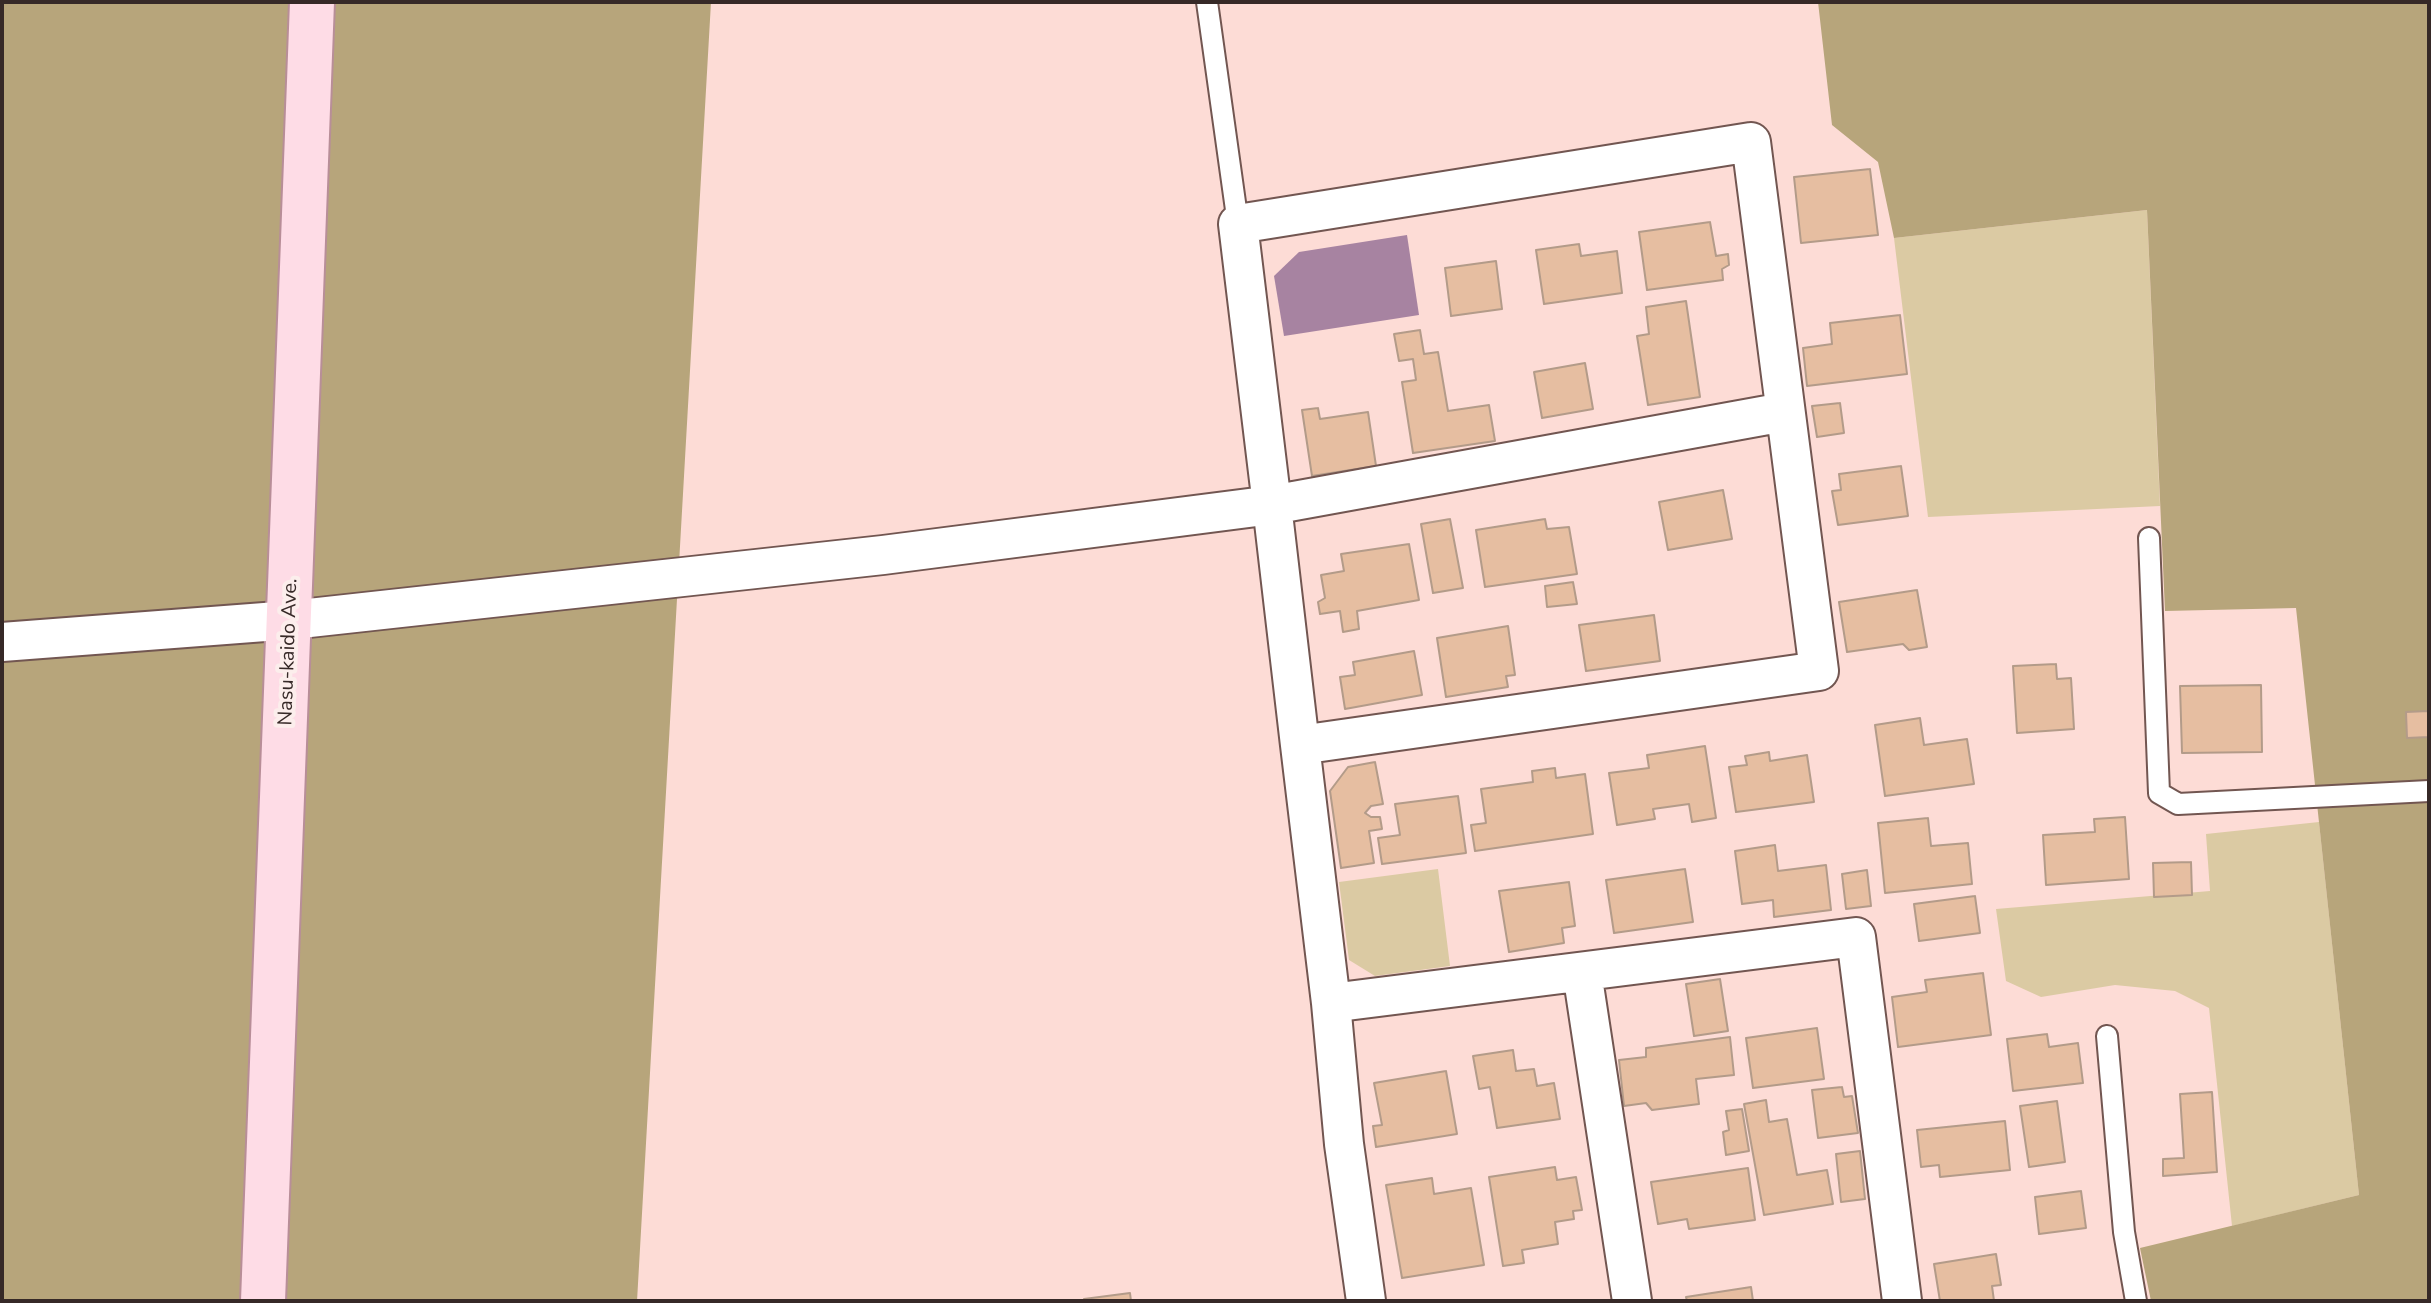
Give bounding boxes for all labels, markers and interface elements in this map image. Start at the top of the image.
street label: Nasu-kaido Ave. [274,578,304,726]

